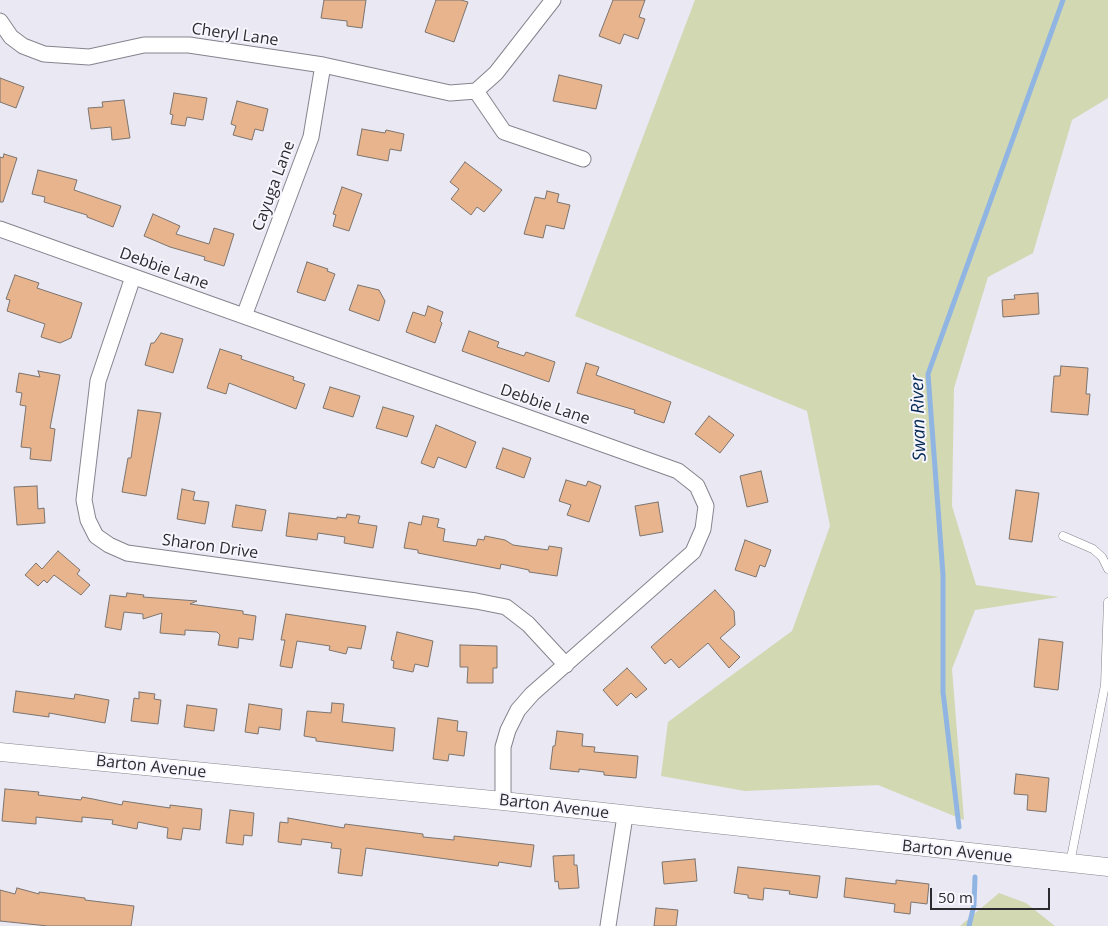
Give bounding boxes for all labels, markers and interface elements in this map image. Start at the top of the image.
street label: Cheryl Lane [190,19,280,51]
street label: Cayuga Lane [249,138,299,234]
street label: Debbie Lane [117,244,211,294]
water label: Swan River [907,374,931,462]
street label: Debbie Lane [498,381,592,429]
street label: Sharon Drive [161,531,259,563]
street label: Barton Avenue [95,752,207,782]
street label: Barton Avenue [498,791,610,823]
street label: Barton Avenue [901,837,1013,867]
scale bar [933,878,1053,910]
text: 50 m [938,887,973,907]

